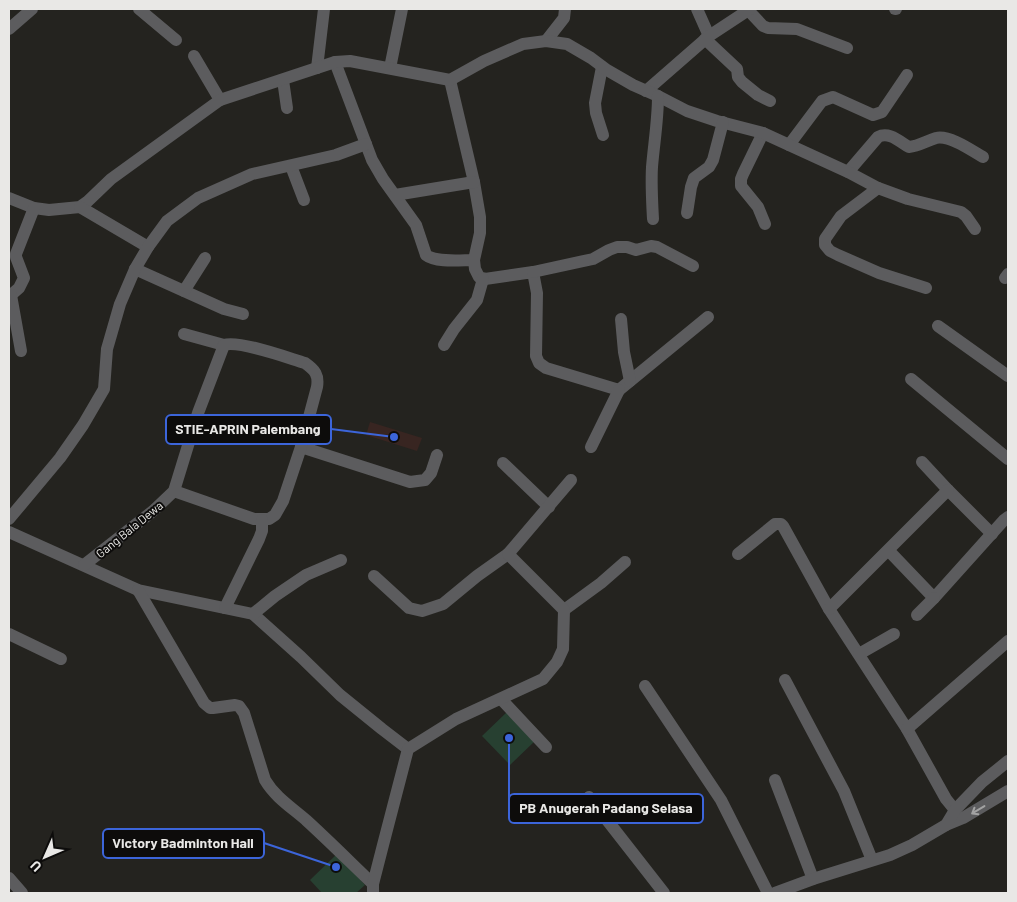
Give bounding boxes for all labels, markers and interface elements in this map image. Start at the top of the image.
callout: STIE-APRIN Palembang [166,415,331,444]
text: STIE-APRIN Palembang [175,420,321,437]
street label: Gang Bala Dewa [93,498,165,560]
callout: PB Anugerah Padang Selasa [509,794,703,823]
text: PB Anugerah Padang Selasa [519,799,693,816]
one-way arrow [971,805,985,815]
callout: Victory Badminton Hall [103,829,264,858]
north arrow [20,832,70,882]
text: Victory Badminton Hall [112,834,254,851]
text: U [26,857,45,876]

